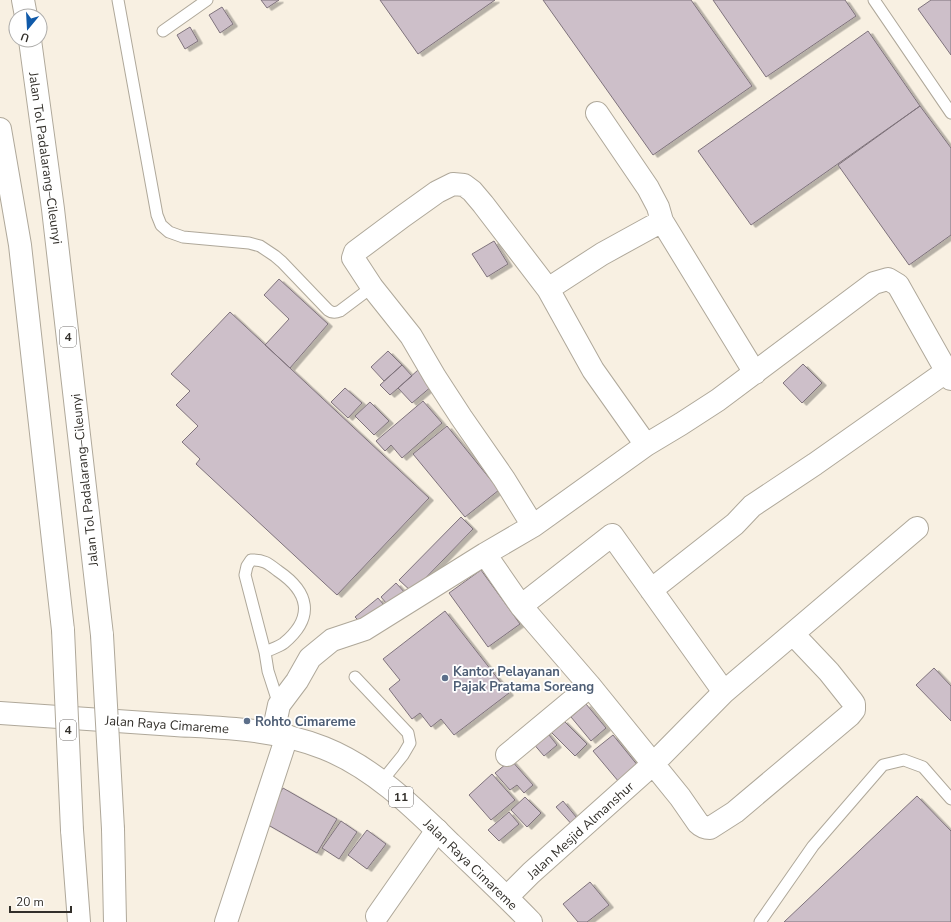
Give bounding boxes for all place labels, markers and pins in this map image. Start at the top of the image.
place label: Kantor Pelayanan Pajak Pratama Soreang [453,663,594,696]
marker: Kantor Pelayanan Pajak Pratama Soreang [440,673,450,683]
place label: Rohto Cimareme [255,713,356,731]
marker: Rohto Cimareme [242,716,252,726]

